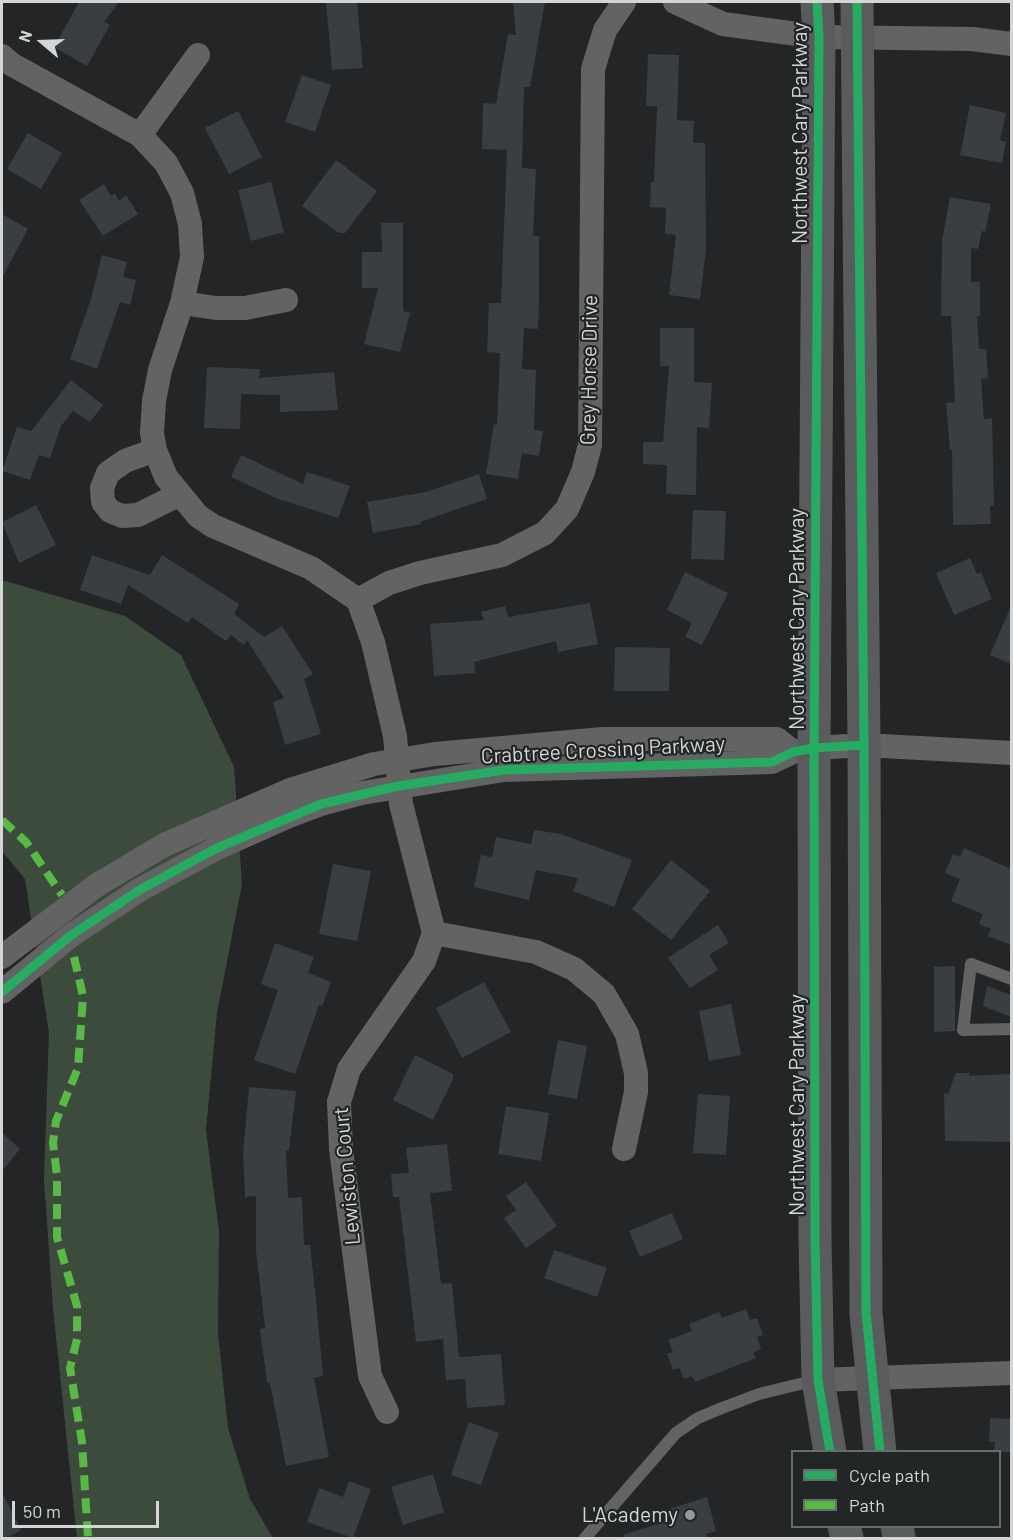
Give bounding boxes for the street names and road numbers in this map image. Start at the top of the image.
street label: Northwest Cary Parkway [787,22,813,244]
street label: Grey Horse Drive [575,295,603,445]
street label: Northwest Cary Parkway [784,508,810,730]
street label: Crabtree Crossing Parkway [480,731,726,769]
street label: Northwest Cary Parkway [784,994,810,1216]
street label: Lewiston Court [328,1106,366,1246]

